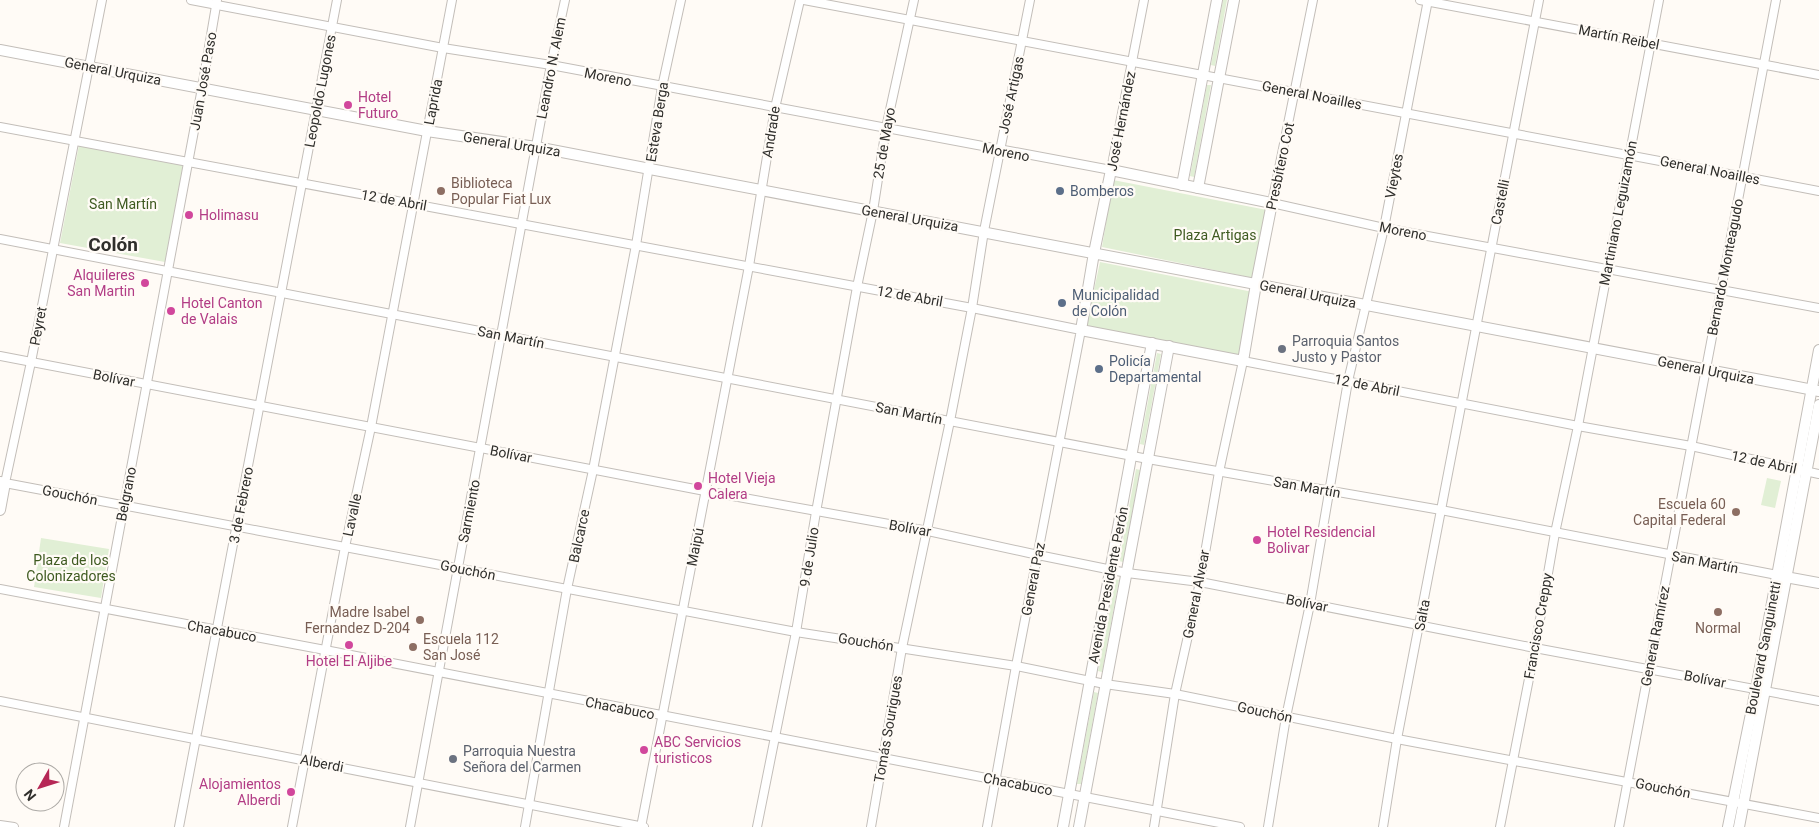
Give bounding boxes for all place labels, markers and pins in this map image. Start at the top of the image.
place label: Hotel Futuro [358,89,398,121]
marker: Hotel Futuro [342,99,354,111]
place label: Biblioteca Popular Fiat Lux [451,175,551,207]
place label: Bomberos [1070,183,1134,199]
marker: Biblioteca Popular Fiat Lux [435,185,447,197]
marker: Bomberos [1054,185,1066,197]
place label: Holimasu [199,207,259,223]
marker: Holimasu [183,209,195,221]
place label: Alquileres San Martin [67,267,135,299]
marker: Alquileres San Martin [139,277,151,289]
place label: Municipalidad de Colón [1072,287,1160,319]
place label: Hotel Canton de Valais [181,295,262,327]
marker: Municipalidad de Colón [1056,297,1068,309]
marker: Hotel Canton de Valais [165,305,177,317]
place label: Parroquia Santos Justo y Pastor [1292,333,1399,365]
marker: Parroquia Santos Justo y Pastor [1276,343,1288,355]
place label: Policía Departamental [1109,353,1201,385]
marker: Policía Departamental [1093,363,1105,375]
place label: Hotel Vieja Calera [708,470,776,502]
marker: Hotel Vieja Calera [692,480,704,492]
place label: Escuela 60 Capital Federal [1633,496,1726,528]
marker: Escuela 60 Capital Federal [1730,506,1742,518]
place label: Hotel Residencial Bolivar [1267,524,1375,556]
marker: Hotel Residencial Bolivar [1251,534,1263,546]
place label: Madre Isabel Fernandez D-204 [305,604,410,636]
marker: Normal [1712,606,1724,618]
marker: Madre Isabel Fernandez D-204 [414,614,426,626]
place label: Normal [1695,620,1741,636]
place label: Escuela 112 San José [423,631,499,663]
marker: Hotel El Aljibe [343,639,355,651]
marker: Escuela 112 San José [407,641,419,653]
place label: Hotel El Aljibe [306,653,392,669]
place label: ABC Servicios turisticos [654,734,741,766]
place label: Parroquia Nuestra Señora del Carmen [463,743,581,775]
marker: ABC Servicios turisticos [638,744,650,756]
marker: Parroquia Nuestra Señora del Carmen [447,753,459,765]
place label: Alojamientos Alberdi [199,776,281,808]
marker: Alojamientos Alberdi [285,786,297,798]

